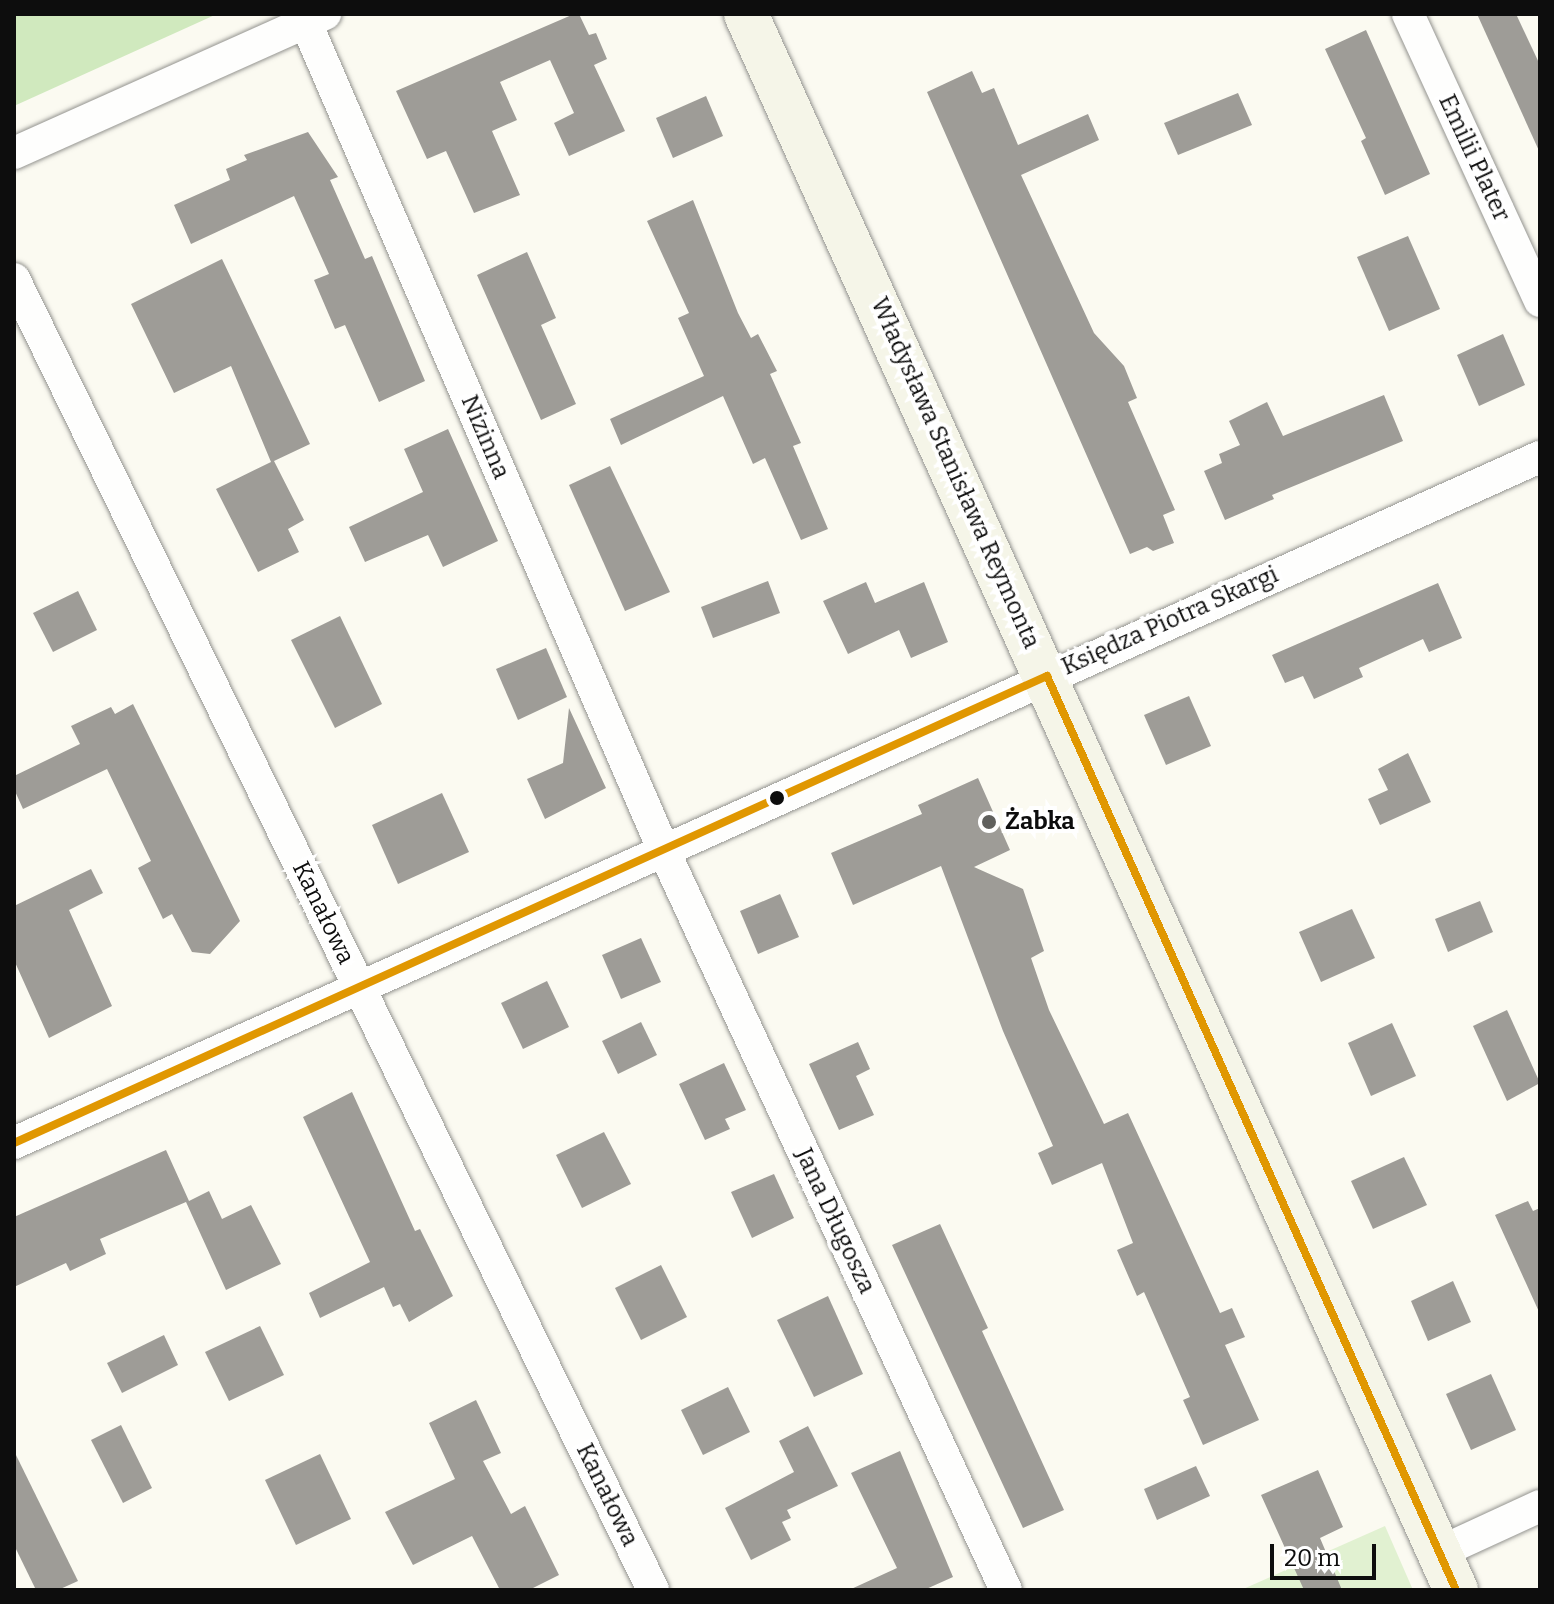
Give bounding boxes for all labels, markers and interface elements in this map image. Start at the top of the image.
street label: Emilii Plater [1432,90,1516,226]
street label: Władysława Stanisława Reymonta [864,293,1046,653]
street label: Nizinna [454,391,516,483]
street label: Księdza Piotra Skargi [1057,560,1283,682]
unlabelled marker [769,790,785,806]
place label: Żabka [1005,808,1075,836]
marker: Żabka [980,813,998,831]
street label: Kanałowa [286,857,360,969]
street label: Jana Długosza [789,1144,881,1298]
street label: Kanałowa [570,1439,644,1551]
scale bar [1274,1528,1380,1578]
text: 20 m [1284,1544,1340,1572]

